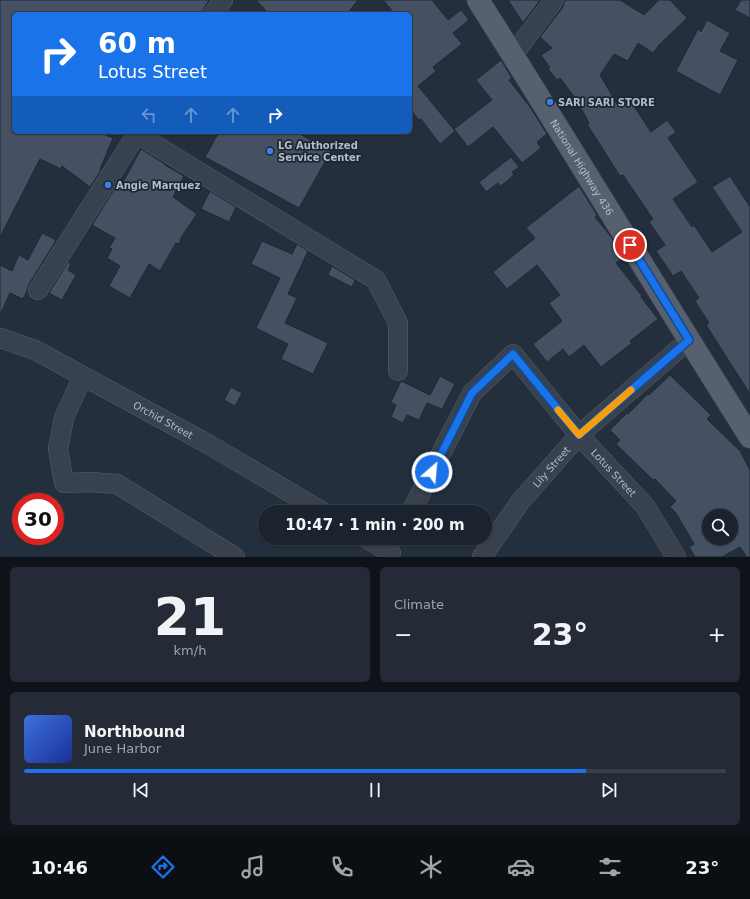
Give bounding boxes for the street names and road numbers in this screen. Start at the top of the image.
street label: National Highway 436 [549,117,616,217]
street label: Orchid Street [131,399,195,440]
street label: Lily Street [530,444,572,489]
street label: Lotus Street [589,447,639,499]

